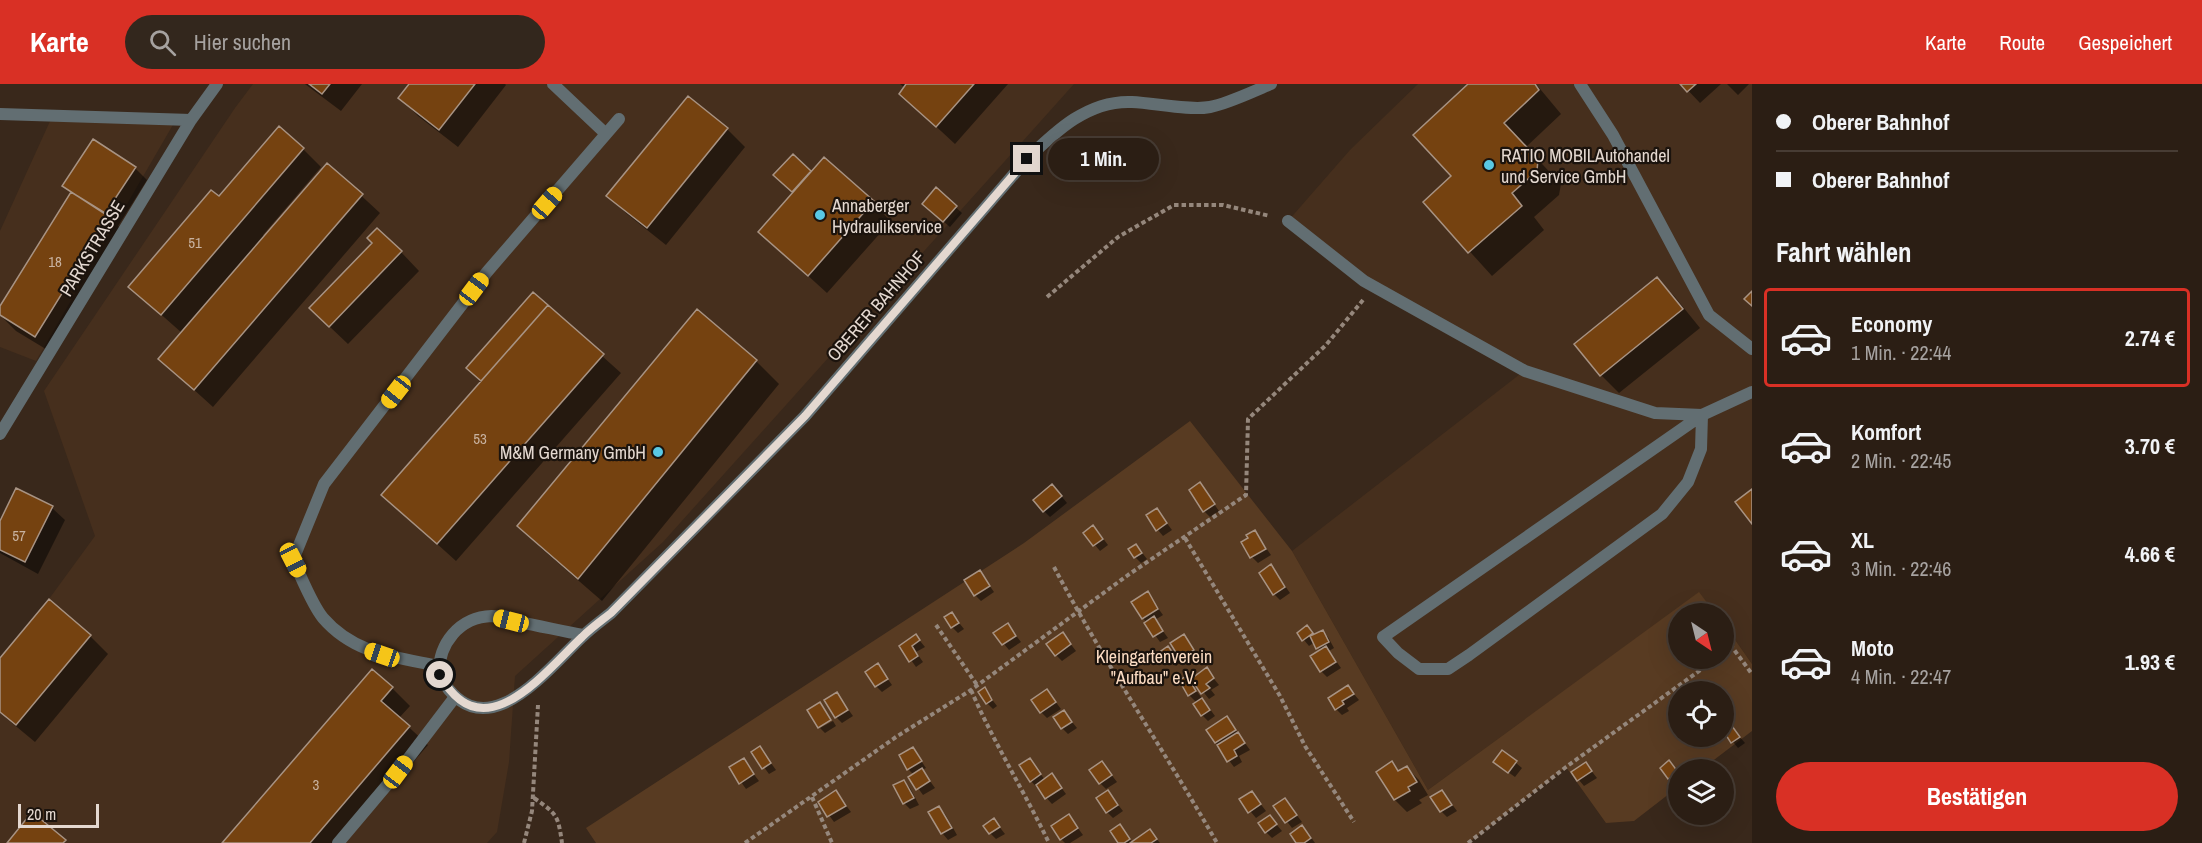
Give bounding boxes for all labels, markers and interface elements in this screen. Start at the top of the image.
search box [125,15,545,69]
text: Karte [30,23,89,61]
icon: search [146,26,179,59]
text: Hier suchen [194,27,291,57]
text: Karte [1925,28,1966,57]
text: Route [1999,28,2045,57]
text: Gespeichert [2078,28,2172,57]
text: Oberer Bahnhof [1812,107,1949,137]
callout: 1 Min. [1048,138,1159,180]
place label: RATIO MOBILAutohandel und Service GmbH [1501,143,1670,189]
route end [1013,145,1040,172]
text: 1 Min. [1080,145,1127,172]
marker: RATIO MOBILAutohandel und Service GmbH [1482,158,1496,172]
text: Oberer Bahnhof [1812,165,1949,195]
car [528,184,566,222]
place label: Annaberger Hydraulikservice [831,193,942,239]
street label: PARKSTRASSE [53,195,131,301]
marker: Annaberger Hydraulikservice [813,208,827,222]
house number: 51 [188,232,202,253]
text: Fahrt wählen [1776,234,1912,270]
street label: OBERER BAHNHOF [821,245,931,367]
house number: 18 [48,251,62,272]
car [456,269,492,309]
text: Economy [1851,309,1932,339]
icon: car [1779,311,1833,365]
text: 2.74 € [2125,323,2175,353]
text: 1 Min. · 22:44 [1851,339,1951,366]
car [378,372,414,412]
text: Komfort [1851,417,1921,447]
icon: car [1779,419,1833,473]
house number: 53 [473,428,487,449]
text: 3.70 € [2125,431,2175,461]
place label: M&M Germany GmbH [500,440,646,465]
marker: M&M Germany GmbH [651,445,665,459]
text: 2 Min. · 22:45 [1851,447,1951,474]
house number: 57 [12,525,26,546]
text: XL [1851,525,1874,555]
icon: car [1779,527,1833,581]
text: 4.66 € [2125,539,2175,569]
car [277,540,309,580]
text: 3 Min. · 22:46 [1851,555,1951,582]
north arrow [1668,603,1734,669]
map controls [1668,603,1734,825]
car [491,608,531,634]
text: Moto [1851,633,1894,663]
icon: car [1779,635,1833,689]
car [362,641,402,669]
park label: Kleingartenverein "Aufbau" e.V. [1096,644,1212,690]
text: 1.93 € [2125,647,2175,677]
route start [426,661,453,688]
text: 4 Min. · 22:47 [1851,663,1951,690]
button: locate [1668,681,1734,747]
car [380,752,416,792]
button: layers [1668,759,1734,825]
button: Bestätigen [1776,762,2178,831]
house number: 3 [313,774,320,795]
scale bar [18,801,99,828]
text: 20 m [27,803,56,825]

